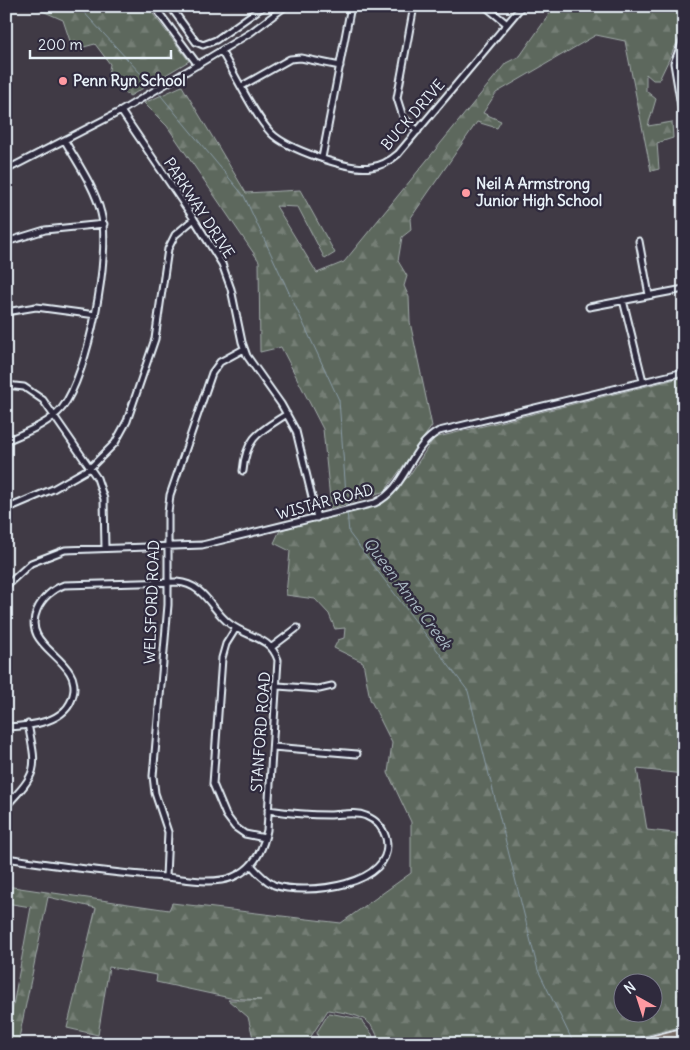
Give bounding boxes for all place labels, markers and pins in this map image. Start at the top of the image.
place label: Penn Ryn School [73,71,186,91]
marker: Penn Ryn School [57,75,69,87]
place label: Neil A Armstrong Junior High School [476,174,602,211]
marker: Neil A Armstrong Junior High School [460,187,472,199]

